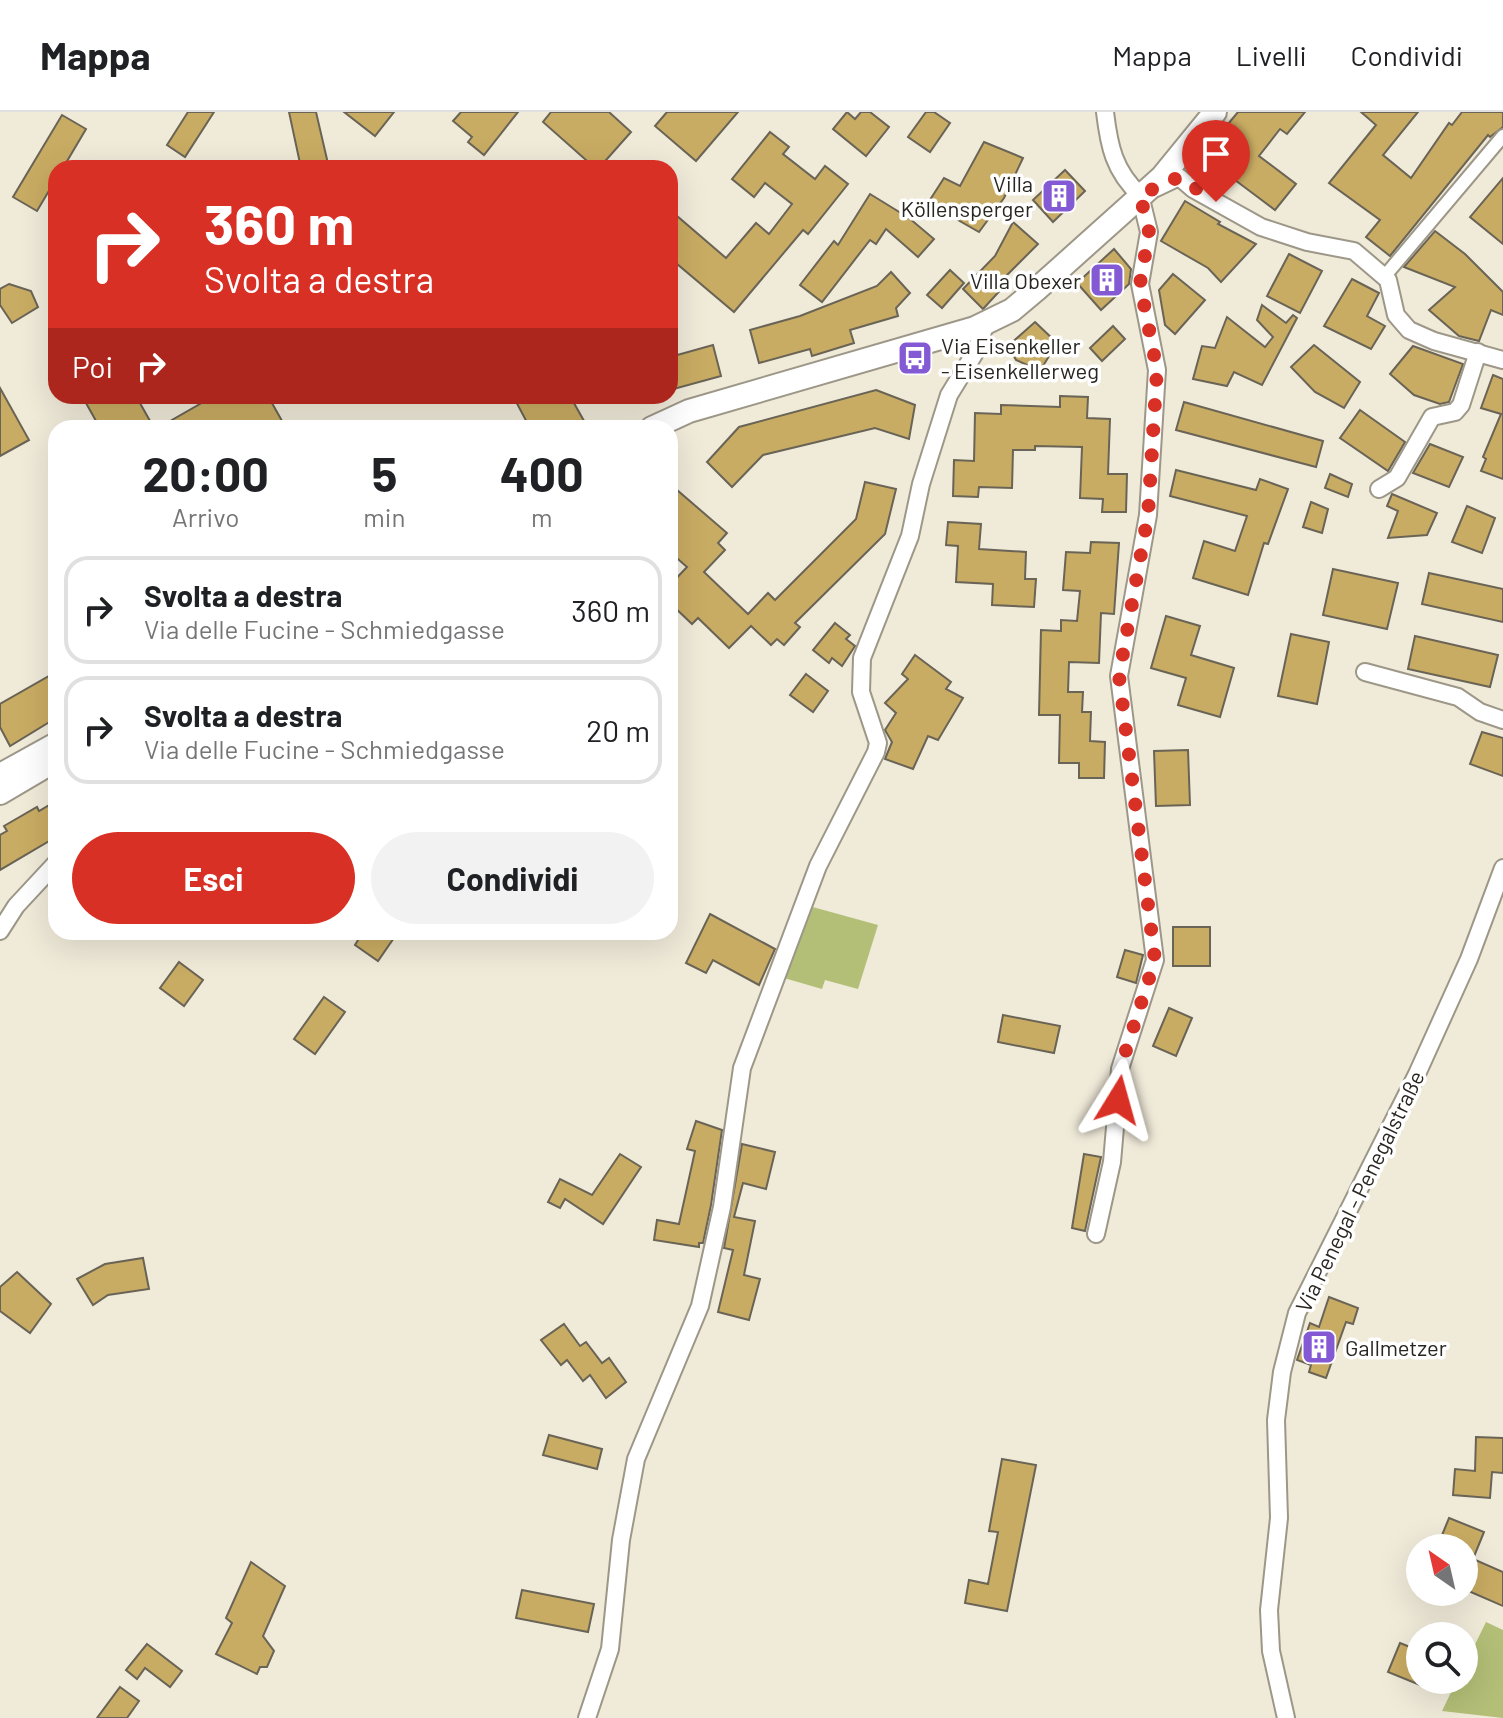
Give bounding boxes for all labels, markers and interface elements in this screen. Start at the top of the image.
text: Mappa [40,32,150,78]
text: Mappa [1112,38,1192,72]
text: Livelli [1236,38,1307,72]
text: Condividi [1351,38,1463,72]
pin [1182,120,1250,202]
icon: arrive [1194,132,1238,176]
place label: Villa Köllensperger [901,170,1033,221]
building icon: Villa Köllensperger [1040,177,1078,215]
text: 360 m [204,189,354,256]
icon: right [72,192,176,296]
text: Svolta a destra [204,257,434,300]
building icon: Villa Obexer [1088,261,1126,299]
place label: Villa Obexer [970,267,1081,293]
place label: Via Eisenkeller - Eisenkellerweg [941,332,1099,383]
bus stop icon: Via Eisenkeller - Eisenkellerweg [896,339,934,377]
icon: right [129,344,173,388]
text: Poi [72,348,113,384]
text: 20:00 [142,444,269,502]
text: 5 [371,444,397,502]
text: 400 [500,444,584,502]
text: Arrivo [172,501,239,532]
text: min [363,501,405,532]
text: m [531,501,552,532]
text: Svolta a destra [144,577,342,613]
icon: right [76,588,120,632]
text: 360 m [571,592,650,628]
text: Via delle Fucine - Schmiedgasse [144,613,505,644]
text: Svolta a destra [144,697,342,733]
icon: right [76,708,120,752]
text: 20 m [586,712,650,748]
text: Via delle Fucine - Schmiedgasse [144,733,505,764]
button: Esci [72,832,355,924]
button: Condividi [371,832,654,924]
position arrow [1076,1058,1160,1142]
street label: Via Penegal - Penegalstraße [1289,1066,1429,1316]
building icon: Gallmetzer [1300,1328,1338,1366]
place label: Gallmetzer [1345,1334,1447,1360]
north arrow [1406,1534,1478,1606]
map controls [1406,1534,1478,1694]
button: search [1406,1622,1478,1694]

